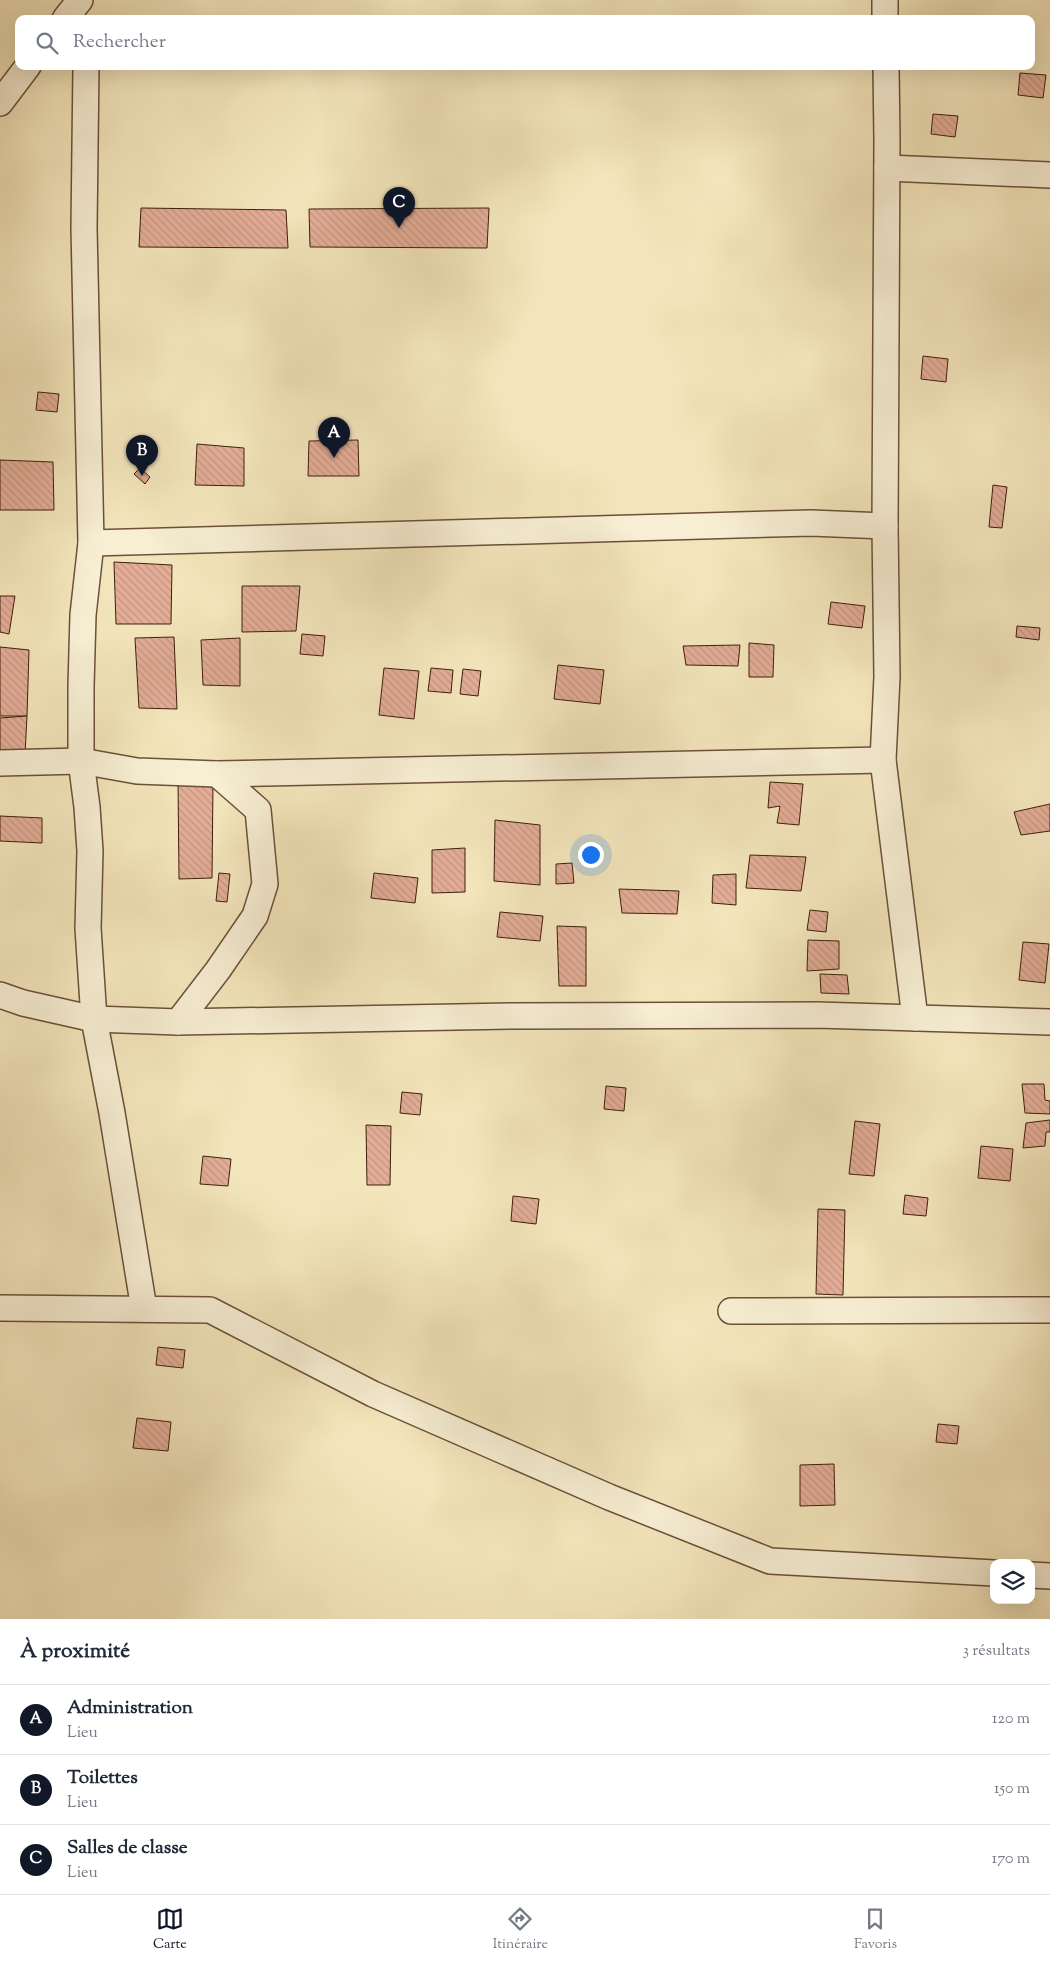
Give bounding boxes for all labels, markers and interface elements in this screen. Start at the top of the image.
search box [15,15,1035,70]
icon: search [33,29,61,57]
text: Rechercher [73,29,166,56]
pin: C [383,187,415,228]
pin: A [318,417,350,458]
pin: B [126,435,158,476]
your location [578,842,604,868]
map controls [990,1559,1035,1604]
button: layers [990,1559,1035,1604]
text: À proximité [20,1637,130,1667]
text: 3 résultats [962,1640,1030,1663]
text: Administration [67,1695,193,1722]
text: A [30,1708,43,1731]
text: 120 m [992,1708,1030,1731]
text: Lieu [67,1722,98,1745]
text: Toilettes [67,1765,138,1792]
text: B [31,1778,41,1801]
text: 150 m [994,1778,1030,1801]
text: Lieu [67,1792,98,1815]
text: Salles de classe [67,1835,188,1862]
text: C [30,1848,42,1871]
text: 170 m [992,1848,1030,1871]
text: Lieu [67,1862,98,1885]
tab: Carte [153,1905,187,1955]
tab: Itinéraire [493,1905,548,1955]
tab: Favoris [854,1905,897,1955]

